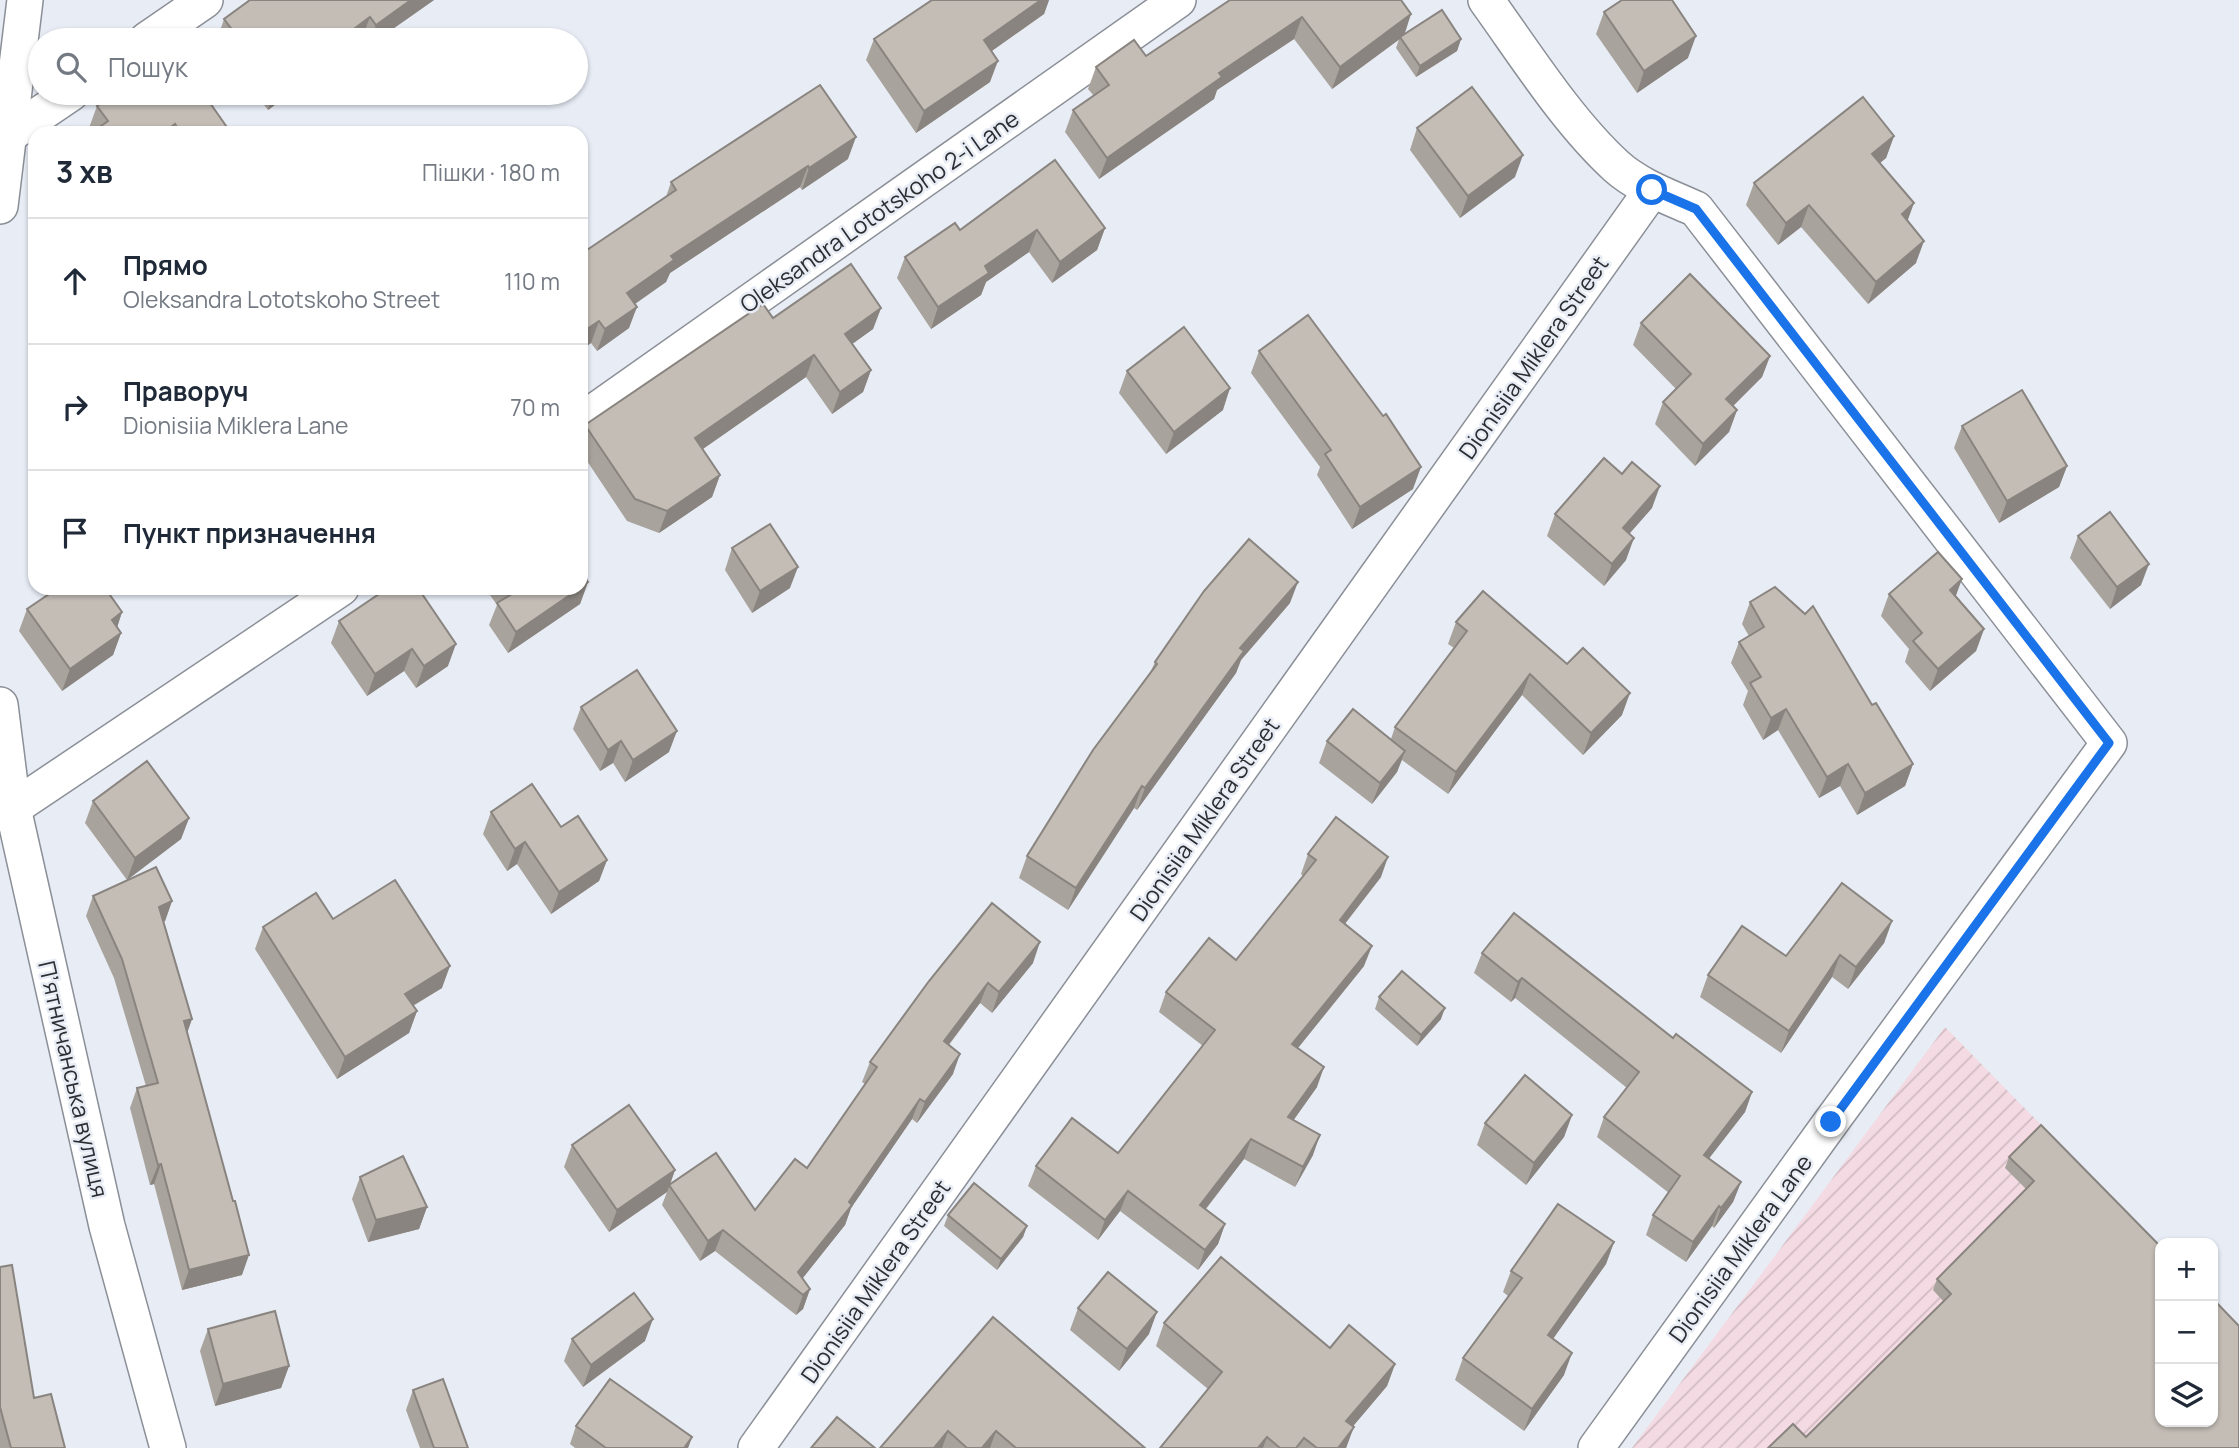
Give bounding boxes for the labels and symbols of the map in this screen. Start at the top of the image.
street label: Oleksandra Lototskoho 2-i Lane [733,102,1025,320]
route start [1636,174,1667,205]
street label: Dionisiia Miklera Street [1451,249,1615,465]
street label: Dionisiia Miklera Street [1122,711,1286,927]
street label: Пʼятничанська вулиця [31,958,117,1200]
route end [1815,1106,1846,1137]
street label: Dionisiia Miklera Lane [1661,1147,1819,1349]
street label: Dionisiia Miklera Street [793,1173,957,1389]

